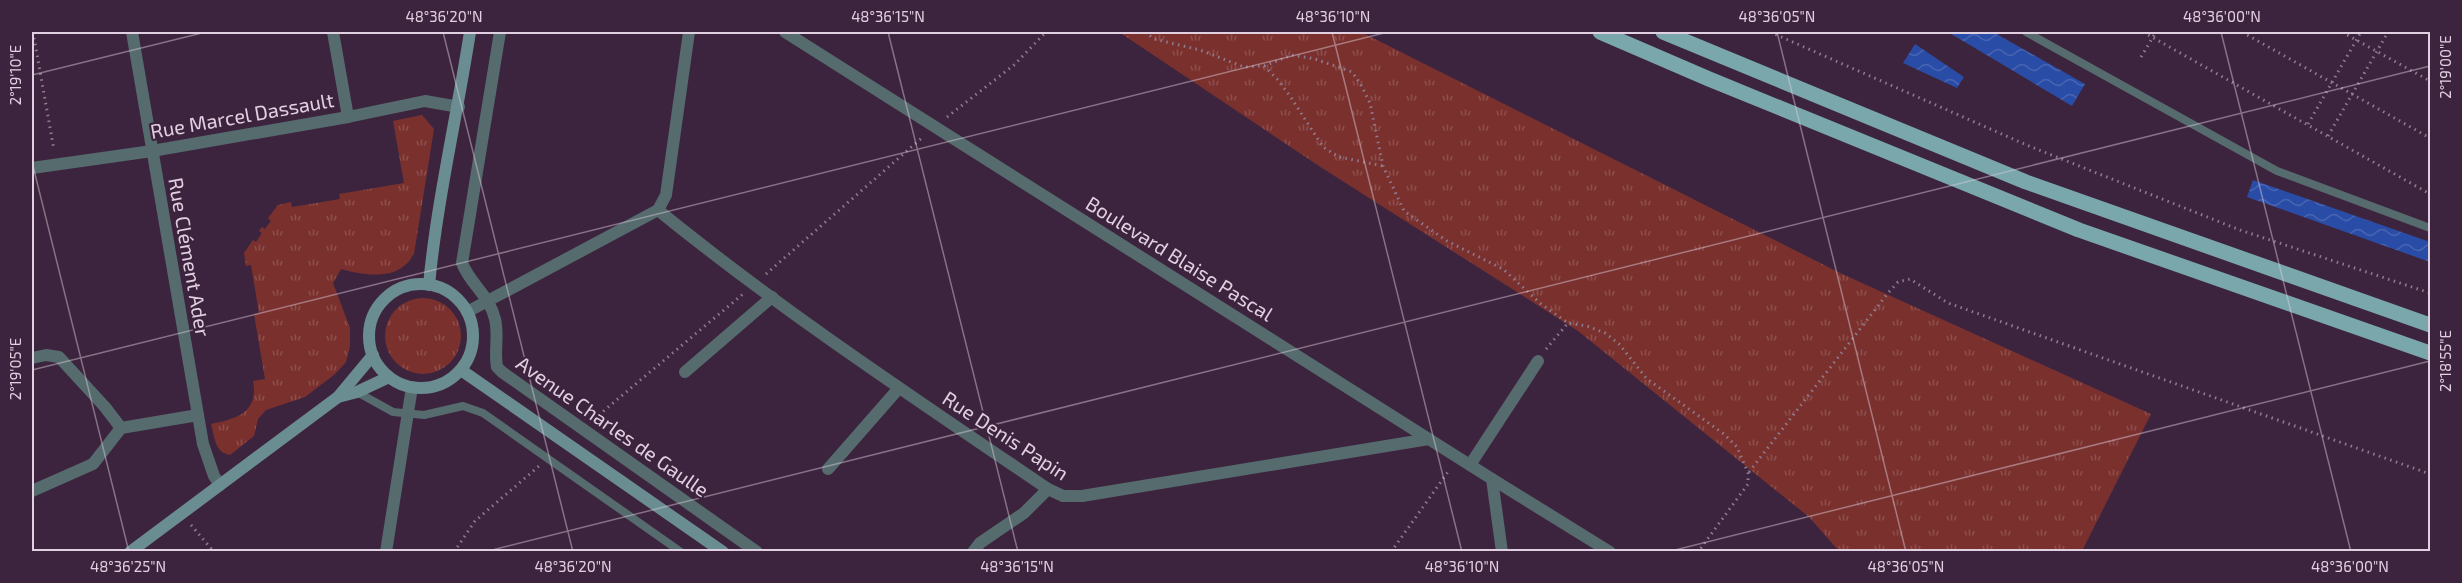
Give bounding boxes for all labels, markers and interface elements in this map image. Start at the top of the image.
text: 48°36'20"N [405,7,483,25]
text: 48°36'15"N [851,7,925,25]
text: 48°36'10"N [1296,7,1370,25]
text: 48°36'05"N [1739,7,1815,25]
text: 48°36'00"N [2183,7,2261,25]
text: 2°19'00"E [2436,35,2454,99]
text: 2°19'10"E [6,45,24,105]
street label: Rue Marcel Dassault [148,87,336,143]
street label: Rue Clément Ader [164,176,216,338]
street label: Boulevard Blaise Pascal [1082,191,1278,325]
text: 2°18'55"E [2436,330,2454,392]
text: 2°19'05"E [6,338,24,400]
street label: Avenue Charles de Gaulle [512,350,714,502]
street label: Rue Denis Papin [939,385,1073,485]
text: 48°36'25"N [90,557,166,575]
text: 48°36'20"N [534,557,612,575]
text: 48°36'15"N [980,557,1054,575]
text: 48°36'10"N [1425,557,1499,575]
text: 48°36'05"N [1868,557,1944,575]
text: 48°36'00"N [2311,557,2389,575]

